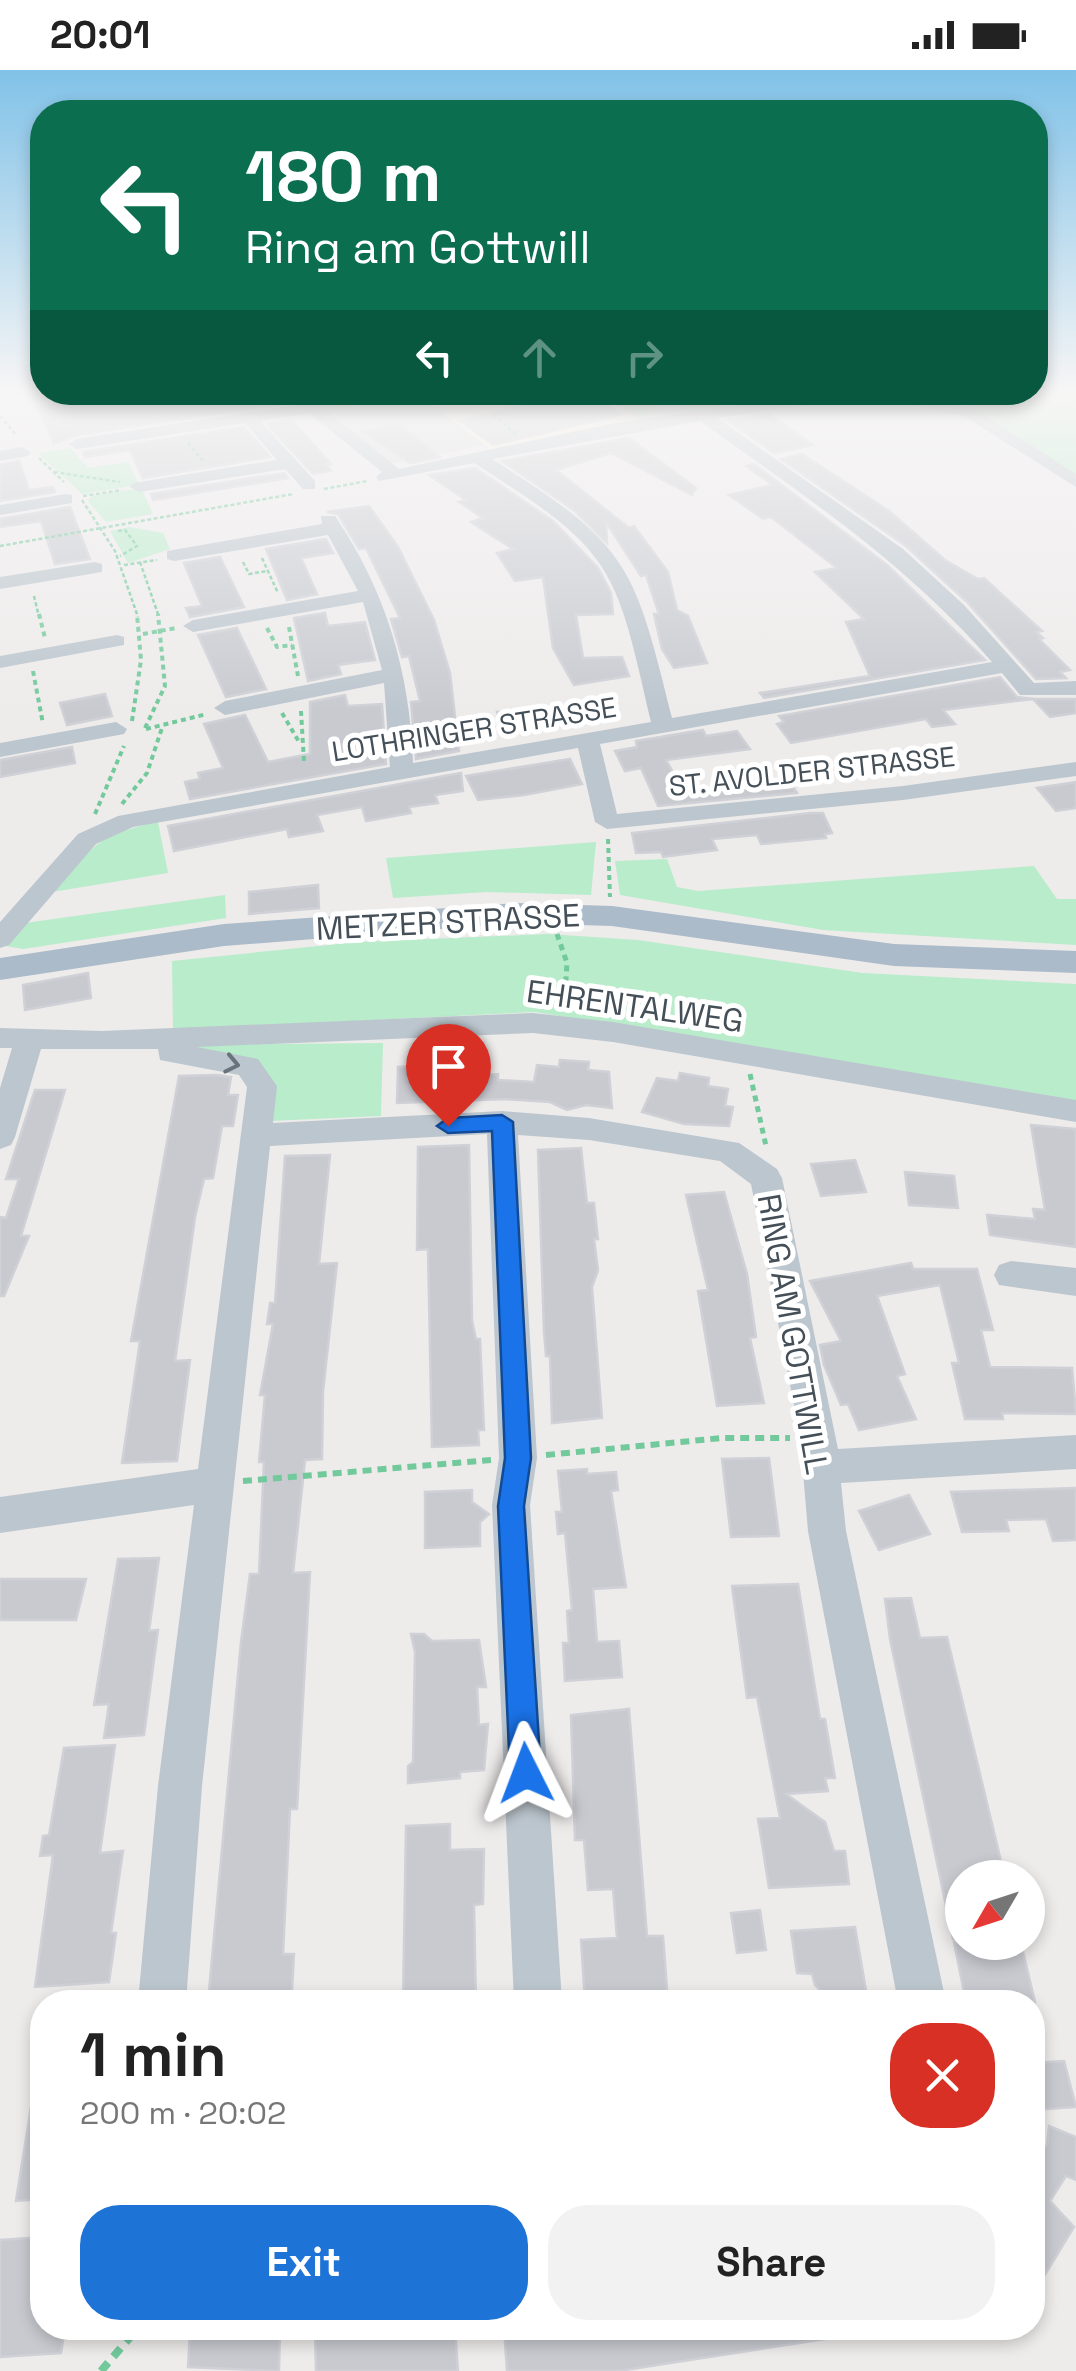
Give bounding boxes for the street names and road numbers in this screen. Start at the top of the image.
street label: LOTHRINGER STRASSE [329,689,619,769]
street label: ST. AVOLDER STRASSE [667,738,957,804]
street label: METZER STRASSE [315,895,581,949]
street label: EHRENTALWEG [524,971,746,1041]
street label: RING AM GOTTWILL [749,1191,837,1477]

